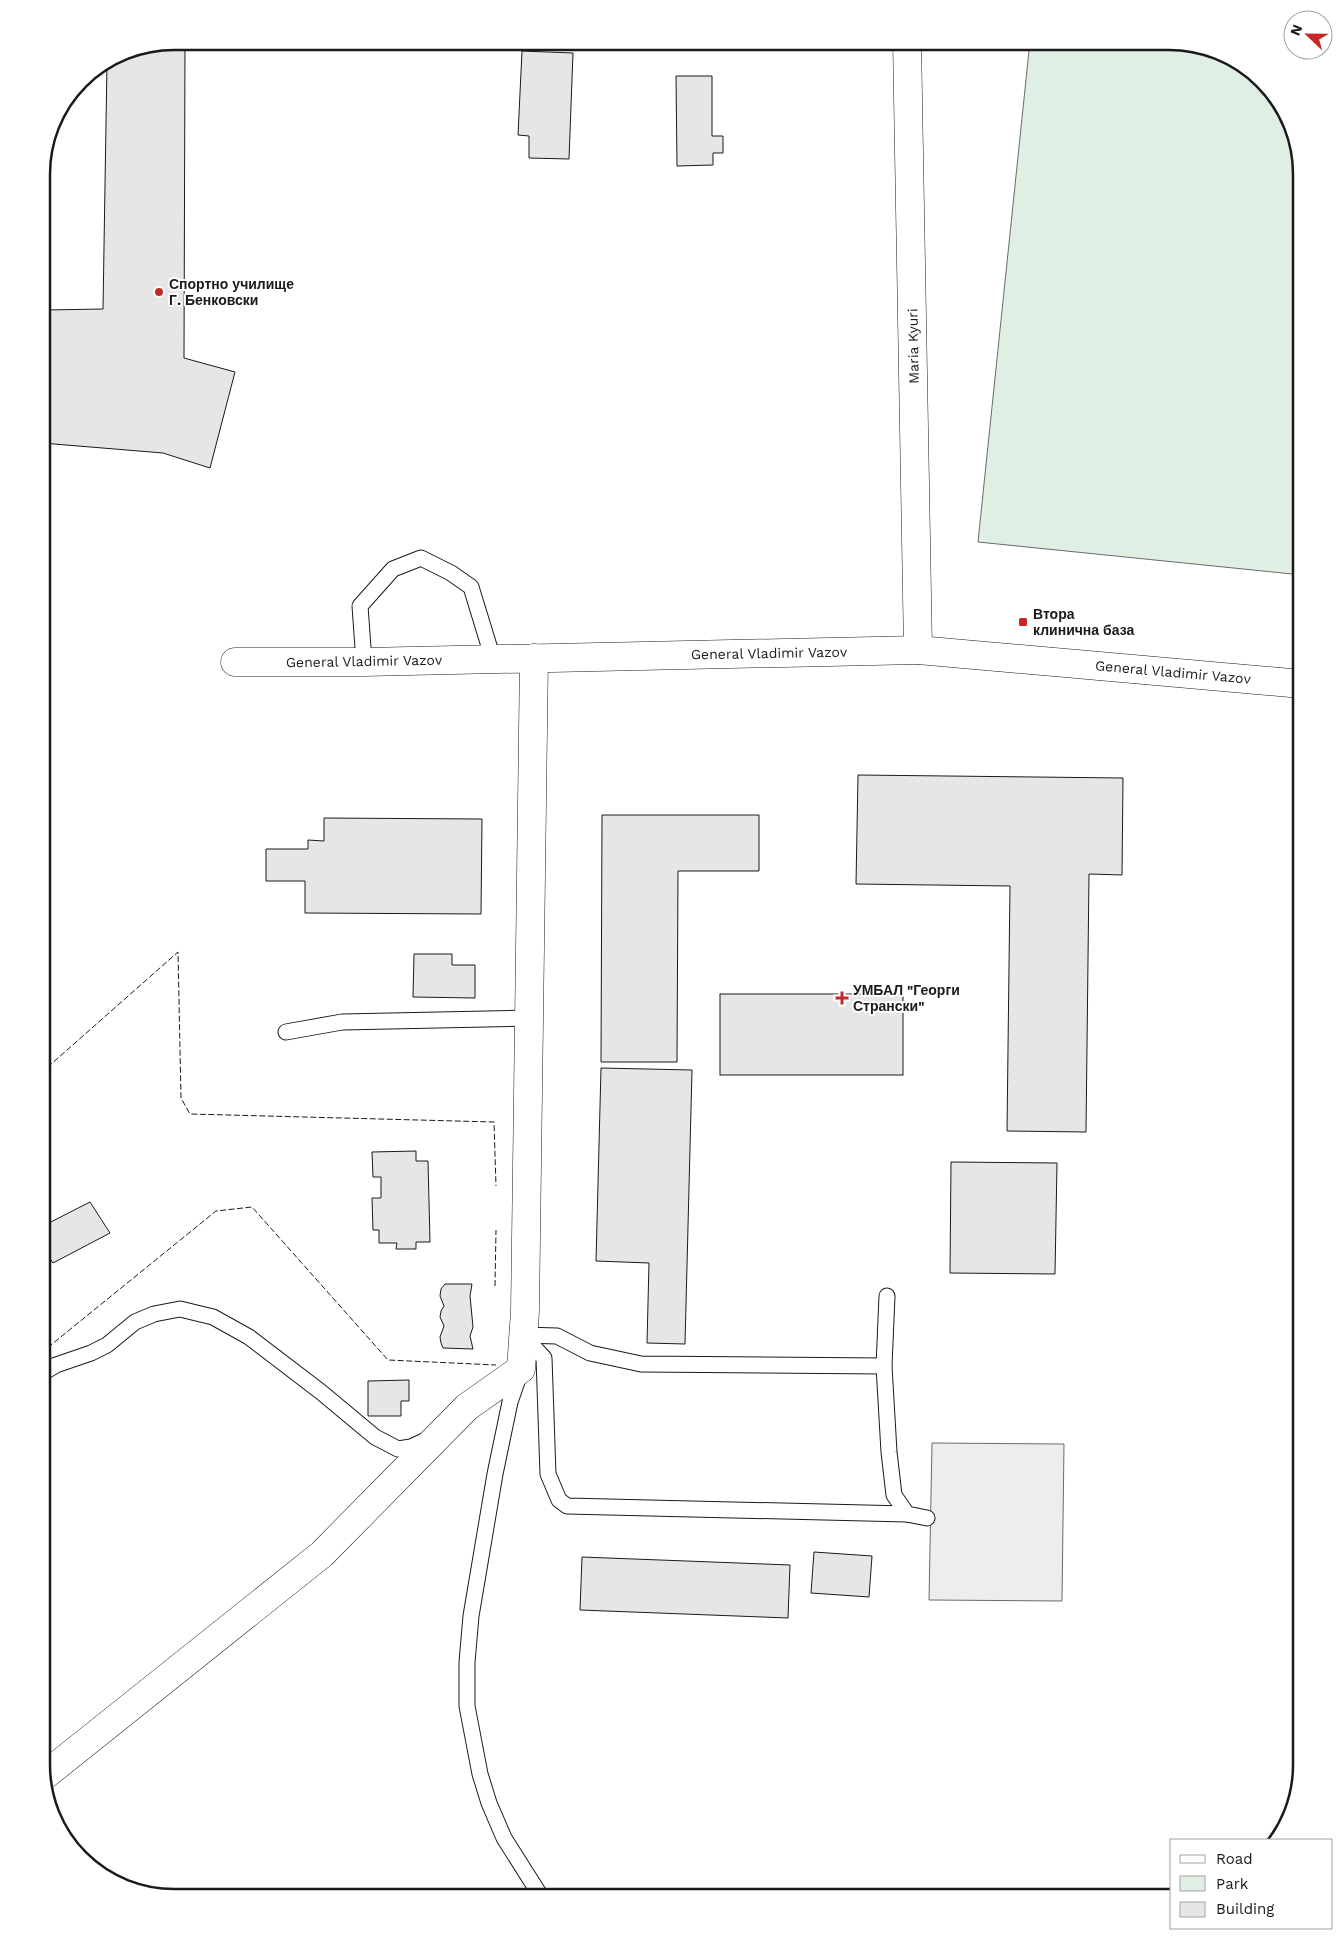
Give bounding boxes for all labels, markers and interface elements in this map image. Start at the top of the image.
north arrow [1283,10,1333,60]
text: N [1287,22,1305,38]
place label: Спортно училище Г. Бенковски [169,276,294,308]
marker: Спортно училище Г. Бенковски [153,286,165,298]
street label: Maria Kyuri [904,308,922,384]
place label: Втора клинична база [1033,606,1134,638]
marker: Втора клинична база [1017,616,1029,628]
street label: General Vladimir Vazov [691,644,848,662]
street label: General Vladimir Vazov [286,652,443,670]
street label: General Vladimir Vazov [1094,657,1252,687]
place label: УМБАЛ "Георги Странски" [853,982,960,1014]
marker: УМБАЛ "Георги Странски" [835,991,849,1005]
legend [1170,1839,1333,1929]
text: Road [1216,1850,1253,1868]
text: Park [1216,1875,1249,1893]
text: Building [1216,1900,1274,1918]

